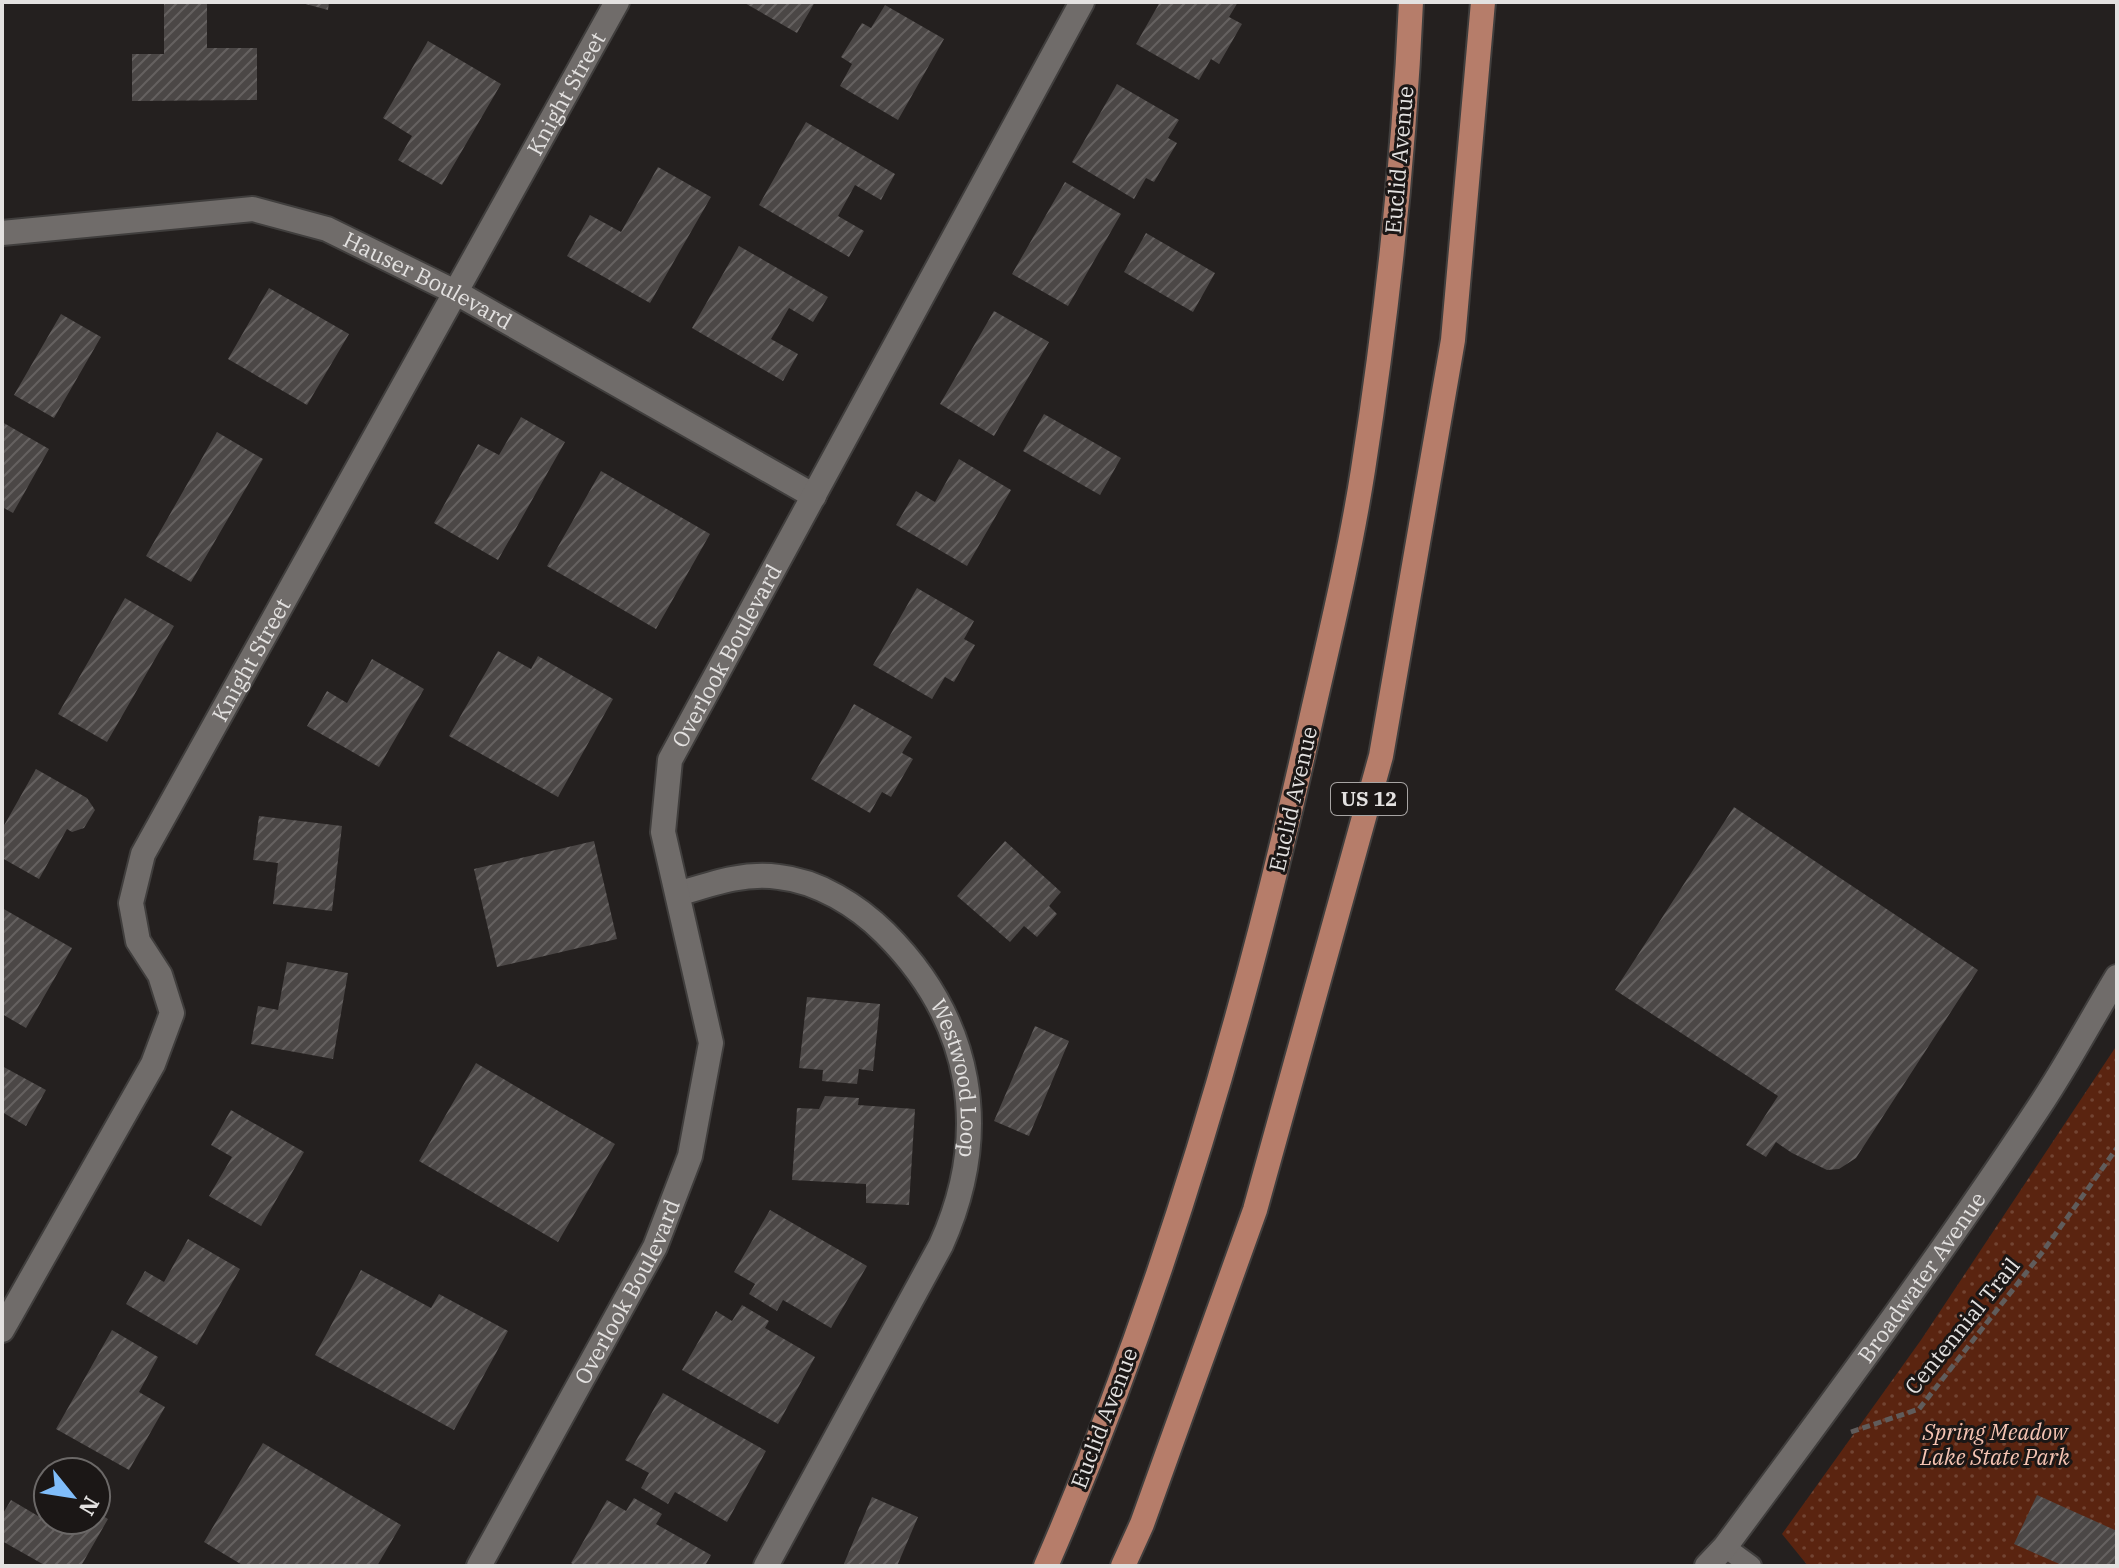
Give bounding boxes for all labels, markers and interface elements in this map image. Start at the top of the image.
street label: Knight Street [520,26,612,160]
street label: Euclid Avenue [1378,85,1419,235]
street label: Hauser Boulevard [339,224,518,336]
street label: Overlook Boulevard [665,559,788,752]
street label: Knight Street [205,593,297,726]
street label: Euclid Avenue [1262,723,1323,874]
road number: US 12 [1331,783,1407,815]
street label: Westwood Loop [924,994,984,1159]
street label: Broadwater Avenue [1851,1186,1992,1368]
street label: Overlook Boulevard [567,1195,686,1389]
street label: Centennial Trail [1898,1251,2026,1400]
street label: Euclid Avenue [1063,1343,1144,1492]
park label: Spring Meadow Lake State Park [1919,1417,2070,1471]
north arrow [32,1456,112,1536]
text: N [73,1491,107,1521]

